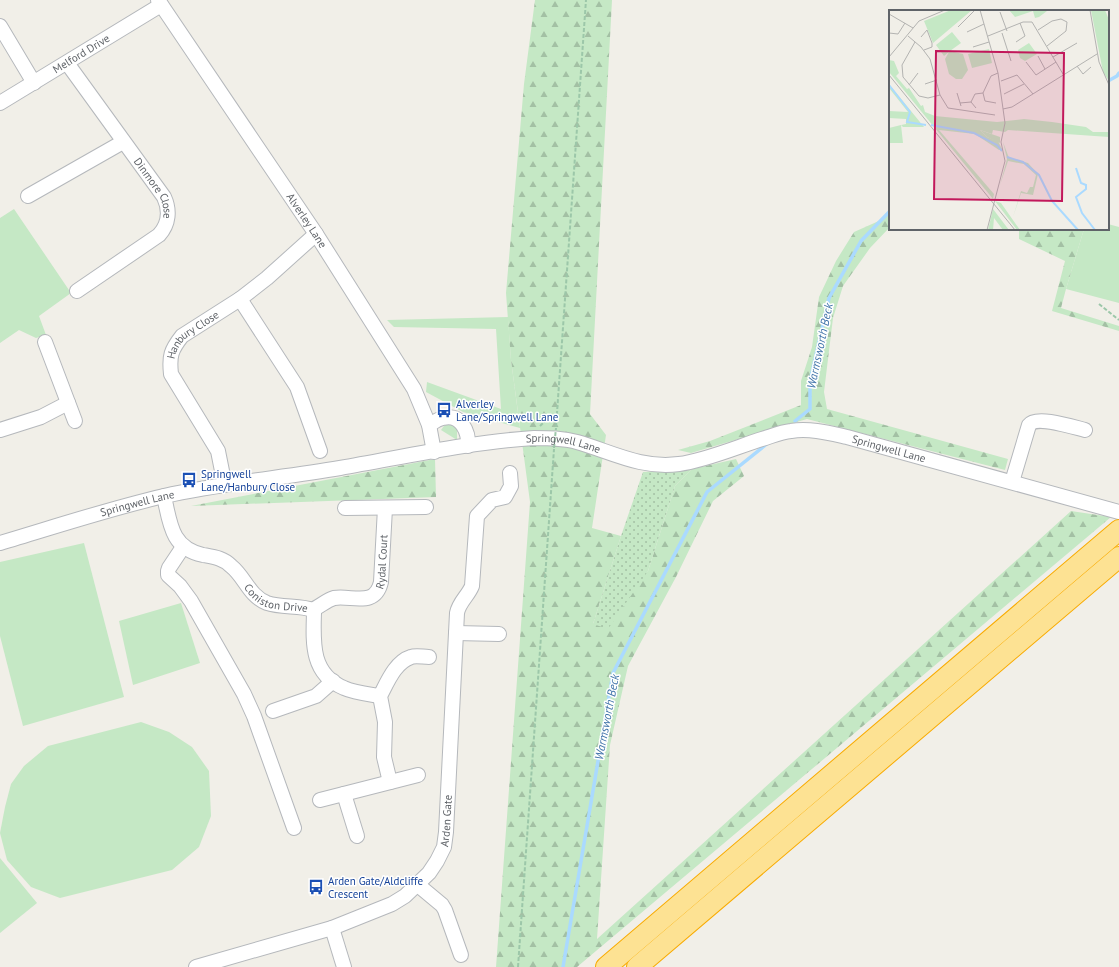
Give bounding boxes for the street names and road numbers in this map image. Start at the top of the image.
street label: Melford Drive [50,31,113,76]
street label: Dinmore Close [131,155,175,220]
street label: Alverley Lane [283,190,330,251]
street label: Hanbury Close [164,307,222,360]
street label: Springwell Lane [525,431,603,456]
street label: Springwell Lane [850,432,928,465]
street label: Springwell Lane [99,487,176,519]
street label: Rydal Court [372,534,391,591]
street label: Coniston Drive [241,581,309,615]
street label: Arden Gate [437,794,455,848]

